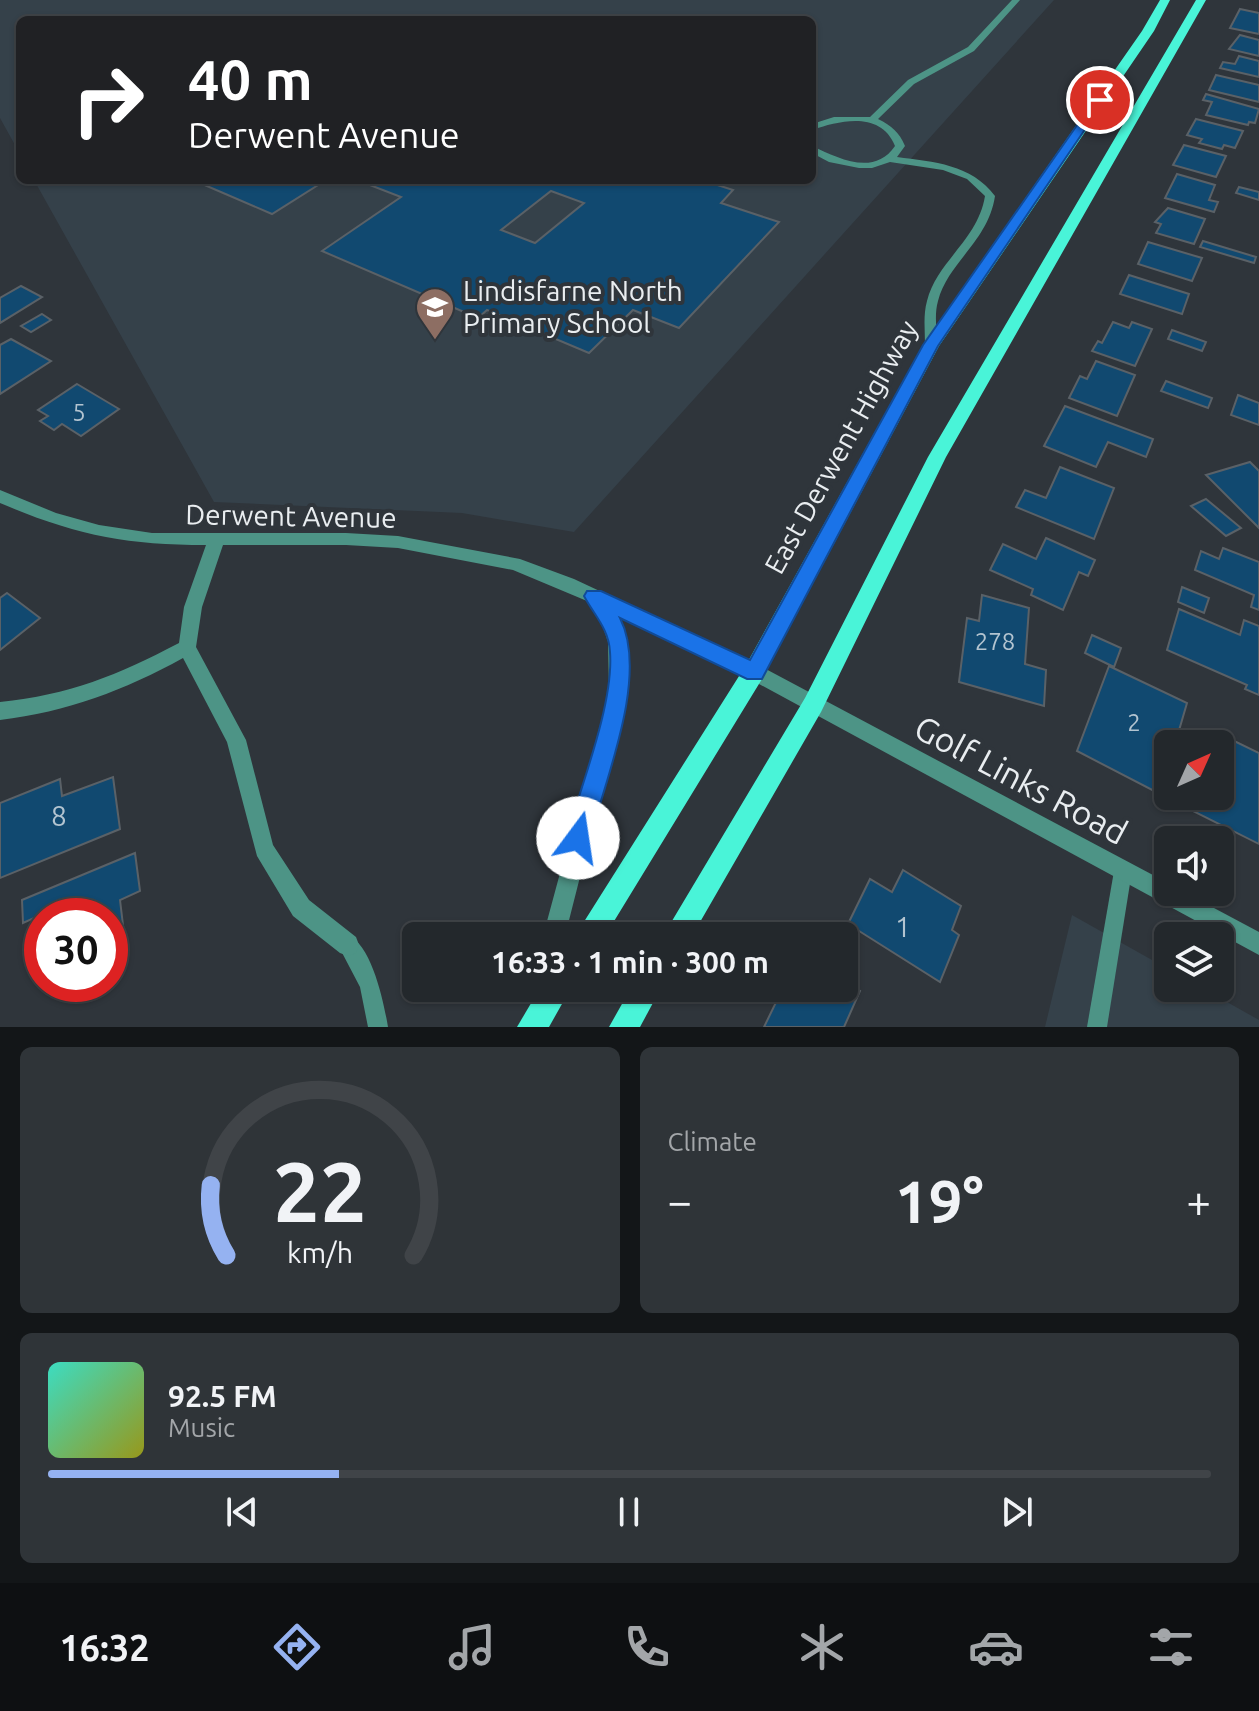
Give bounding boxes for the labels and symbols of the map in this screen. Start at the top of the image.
pin [1066,66,1134,134]
place label: Lindisfarne North Primary School [463,275,683,338]
school or university icon: Lindisfarne North Primary School [414,286,456,341]
street label: East Derwent Highway [758,315,923,579]
house number: 5 [72,399,86,426]
street label: Derwent Avenue [185,498,397,533]
house number: 278 [975,628,1015,655]
street label: Golf Links Road [909,707,1134,851]
house number: 2 [1127,709,1141,736]
north arrow [1154,730,1234,810]
position arrow [536,796,620,880]
house number: 8 [51,800,67,831]
speed limit sign: 30 [24,898,128,1002]
house number: 1 [895,911,911,942]

